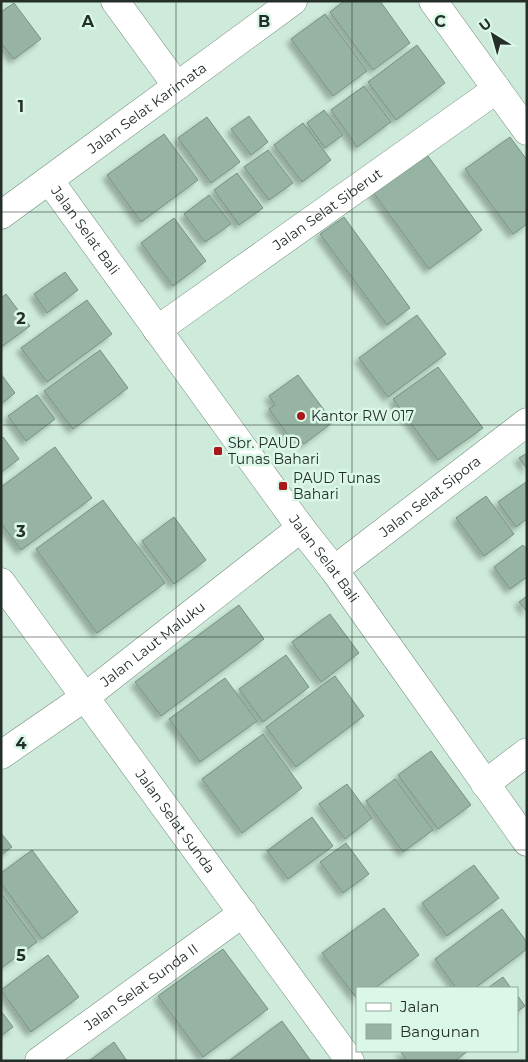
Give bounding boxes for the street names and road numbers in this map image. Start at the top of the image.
street label: Jalan Selat Karimata [83,58,210,158]
street label: Jalan Selat Siberut [268,164,386,255]
street label: Jalan Selat Bali [47,181,124,278]
street label: Jalan Selat Sipora [375,452,484,542]
street label: Jalan Selat Bali [285,510,363,606]
street label: Jalan Laut Maluku [96,597,209,691]
street label: Jalan Selat Sunda [131,765,219,877]
street label: Jalan Selat Sunda II [80,940,201,1035]

